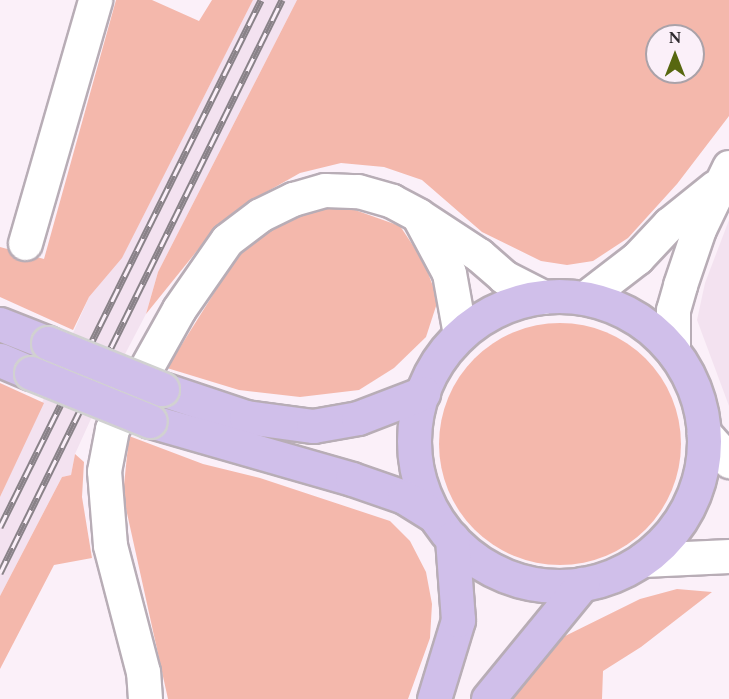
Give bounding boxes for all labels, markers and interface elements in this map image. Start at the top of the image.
north arrow [645,24,705,84]
text: N [668,26,682,50]

